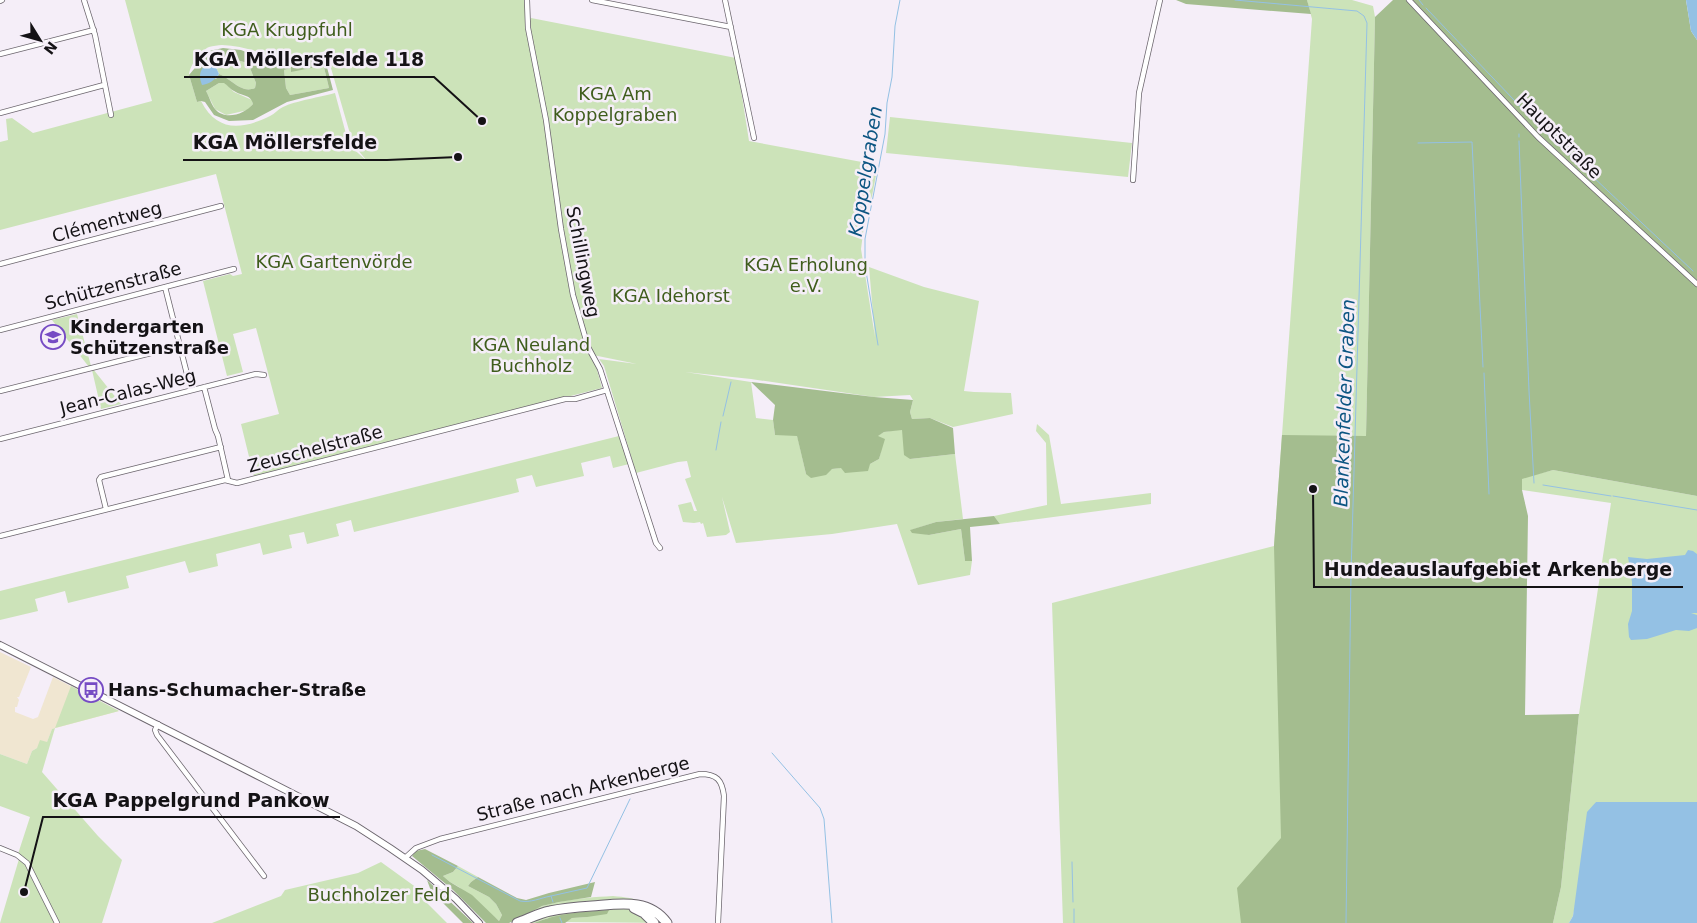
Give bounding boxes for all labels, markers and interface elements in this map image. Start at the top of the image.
north arrow [15,15,65,65]
park label: KGA Krugpfuhl [221,19,353,40]
text: N [40,38,60,57]
callout: KGA Möllersfelde 118 [184,43,434,77]
text: KGA Möllersfelde 118 [194,48,424,70]
park label: KGA Am Koppelgraben [553,83,677,125]
street label: Hauptstraße [1512,89,1606,183]
water label: Koppelgraben [844,104,886,238]
callout: KGA Möllersfelde [183,126,387,160]
text: KGA Möllersfelde [193,131,377,153]
street label: Clémentweg [50,197,164,246]
street label: Schillingweg [562,205,605,319]
park label: KGA Gartenvörde [256,251,412,272]
park label: KGA Erholung e.V. [744,254,868,296]
street label: Schützenstraße [42,257,183,314]
park label: KGA Idehorst [612,285,730,306]
water label: Blankenfelder Graben [1329,299,1359,507]
place label: Kindergarten Schützenstraße [70,316,229,358]
school or university icon: Kindergarten Schützenstraße [40,324,66,350]
park label: KGA Neuland Buchholz [472,334,590,376]
street label: Jean-Calas-Weg [57,364,198,419]
street label: Zeuschelstraße [245,420,385,477]
callout: Hundeauslaufgebiet Arkenberge [1314,553,1683,587]
text: Hundeauslaufgebiet Arkenberge [1324,558,1672,580]
bus stop icon: Hans-Schumacher-Straße [78,677,104,703]
place label: Hans-Schumacher-Straße [108,679,366,700]
street label: Straße nach Arkenberge [474,752,691,825]
callout: KGA Pappelgrund Pankow [43,783,340,817]
text: KGA Pappelgrund Pankow [52,789,330,811]
park label: Buchholzer Feld [308,884,451,905]

